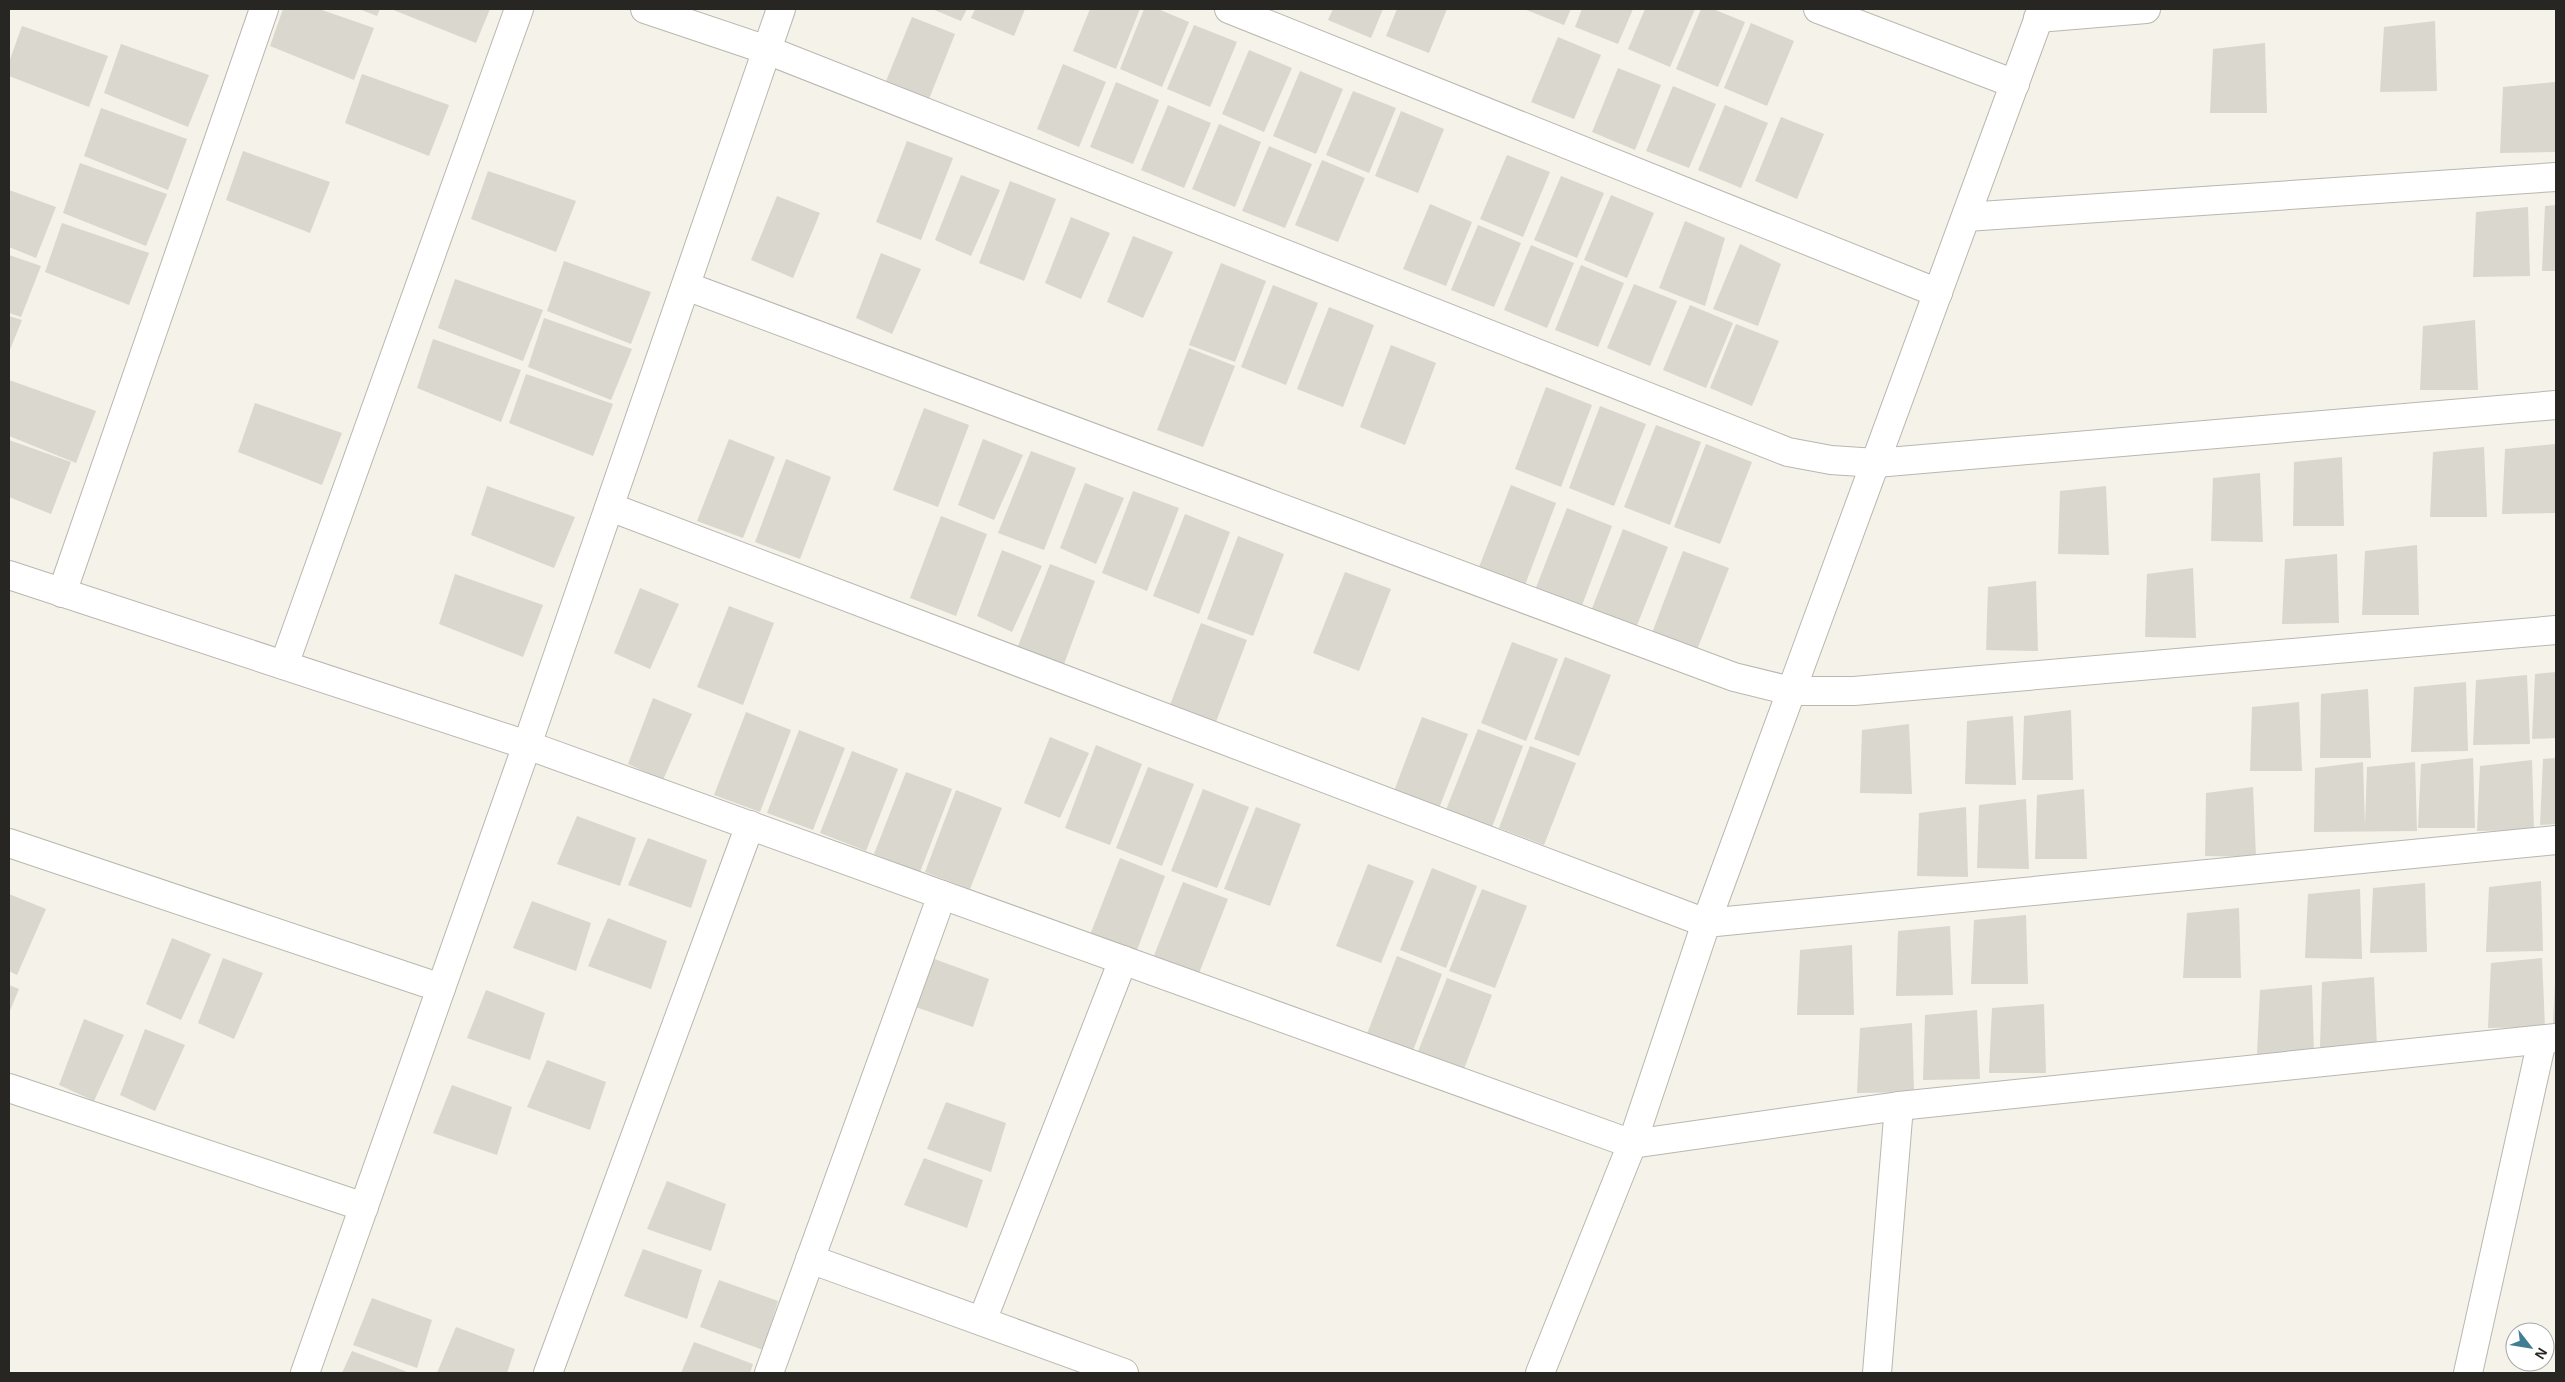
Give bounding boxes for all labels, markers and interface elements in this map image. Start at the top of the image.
north arrow [2505,1322,2555,1372]
text: N [2532,1345,2551,1362]

